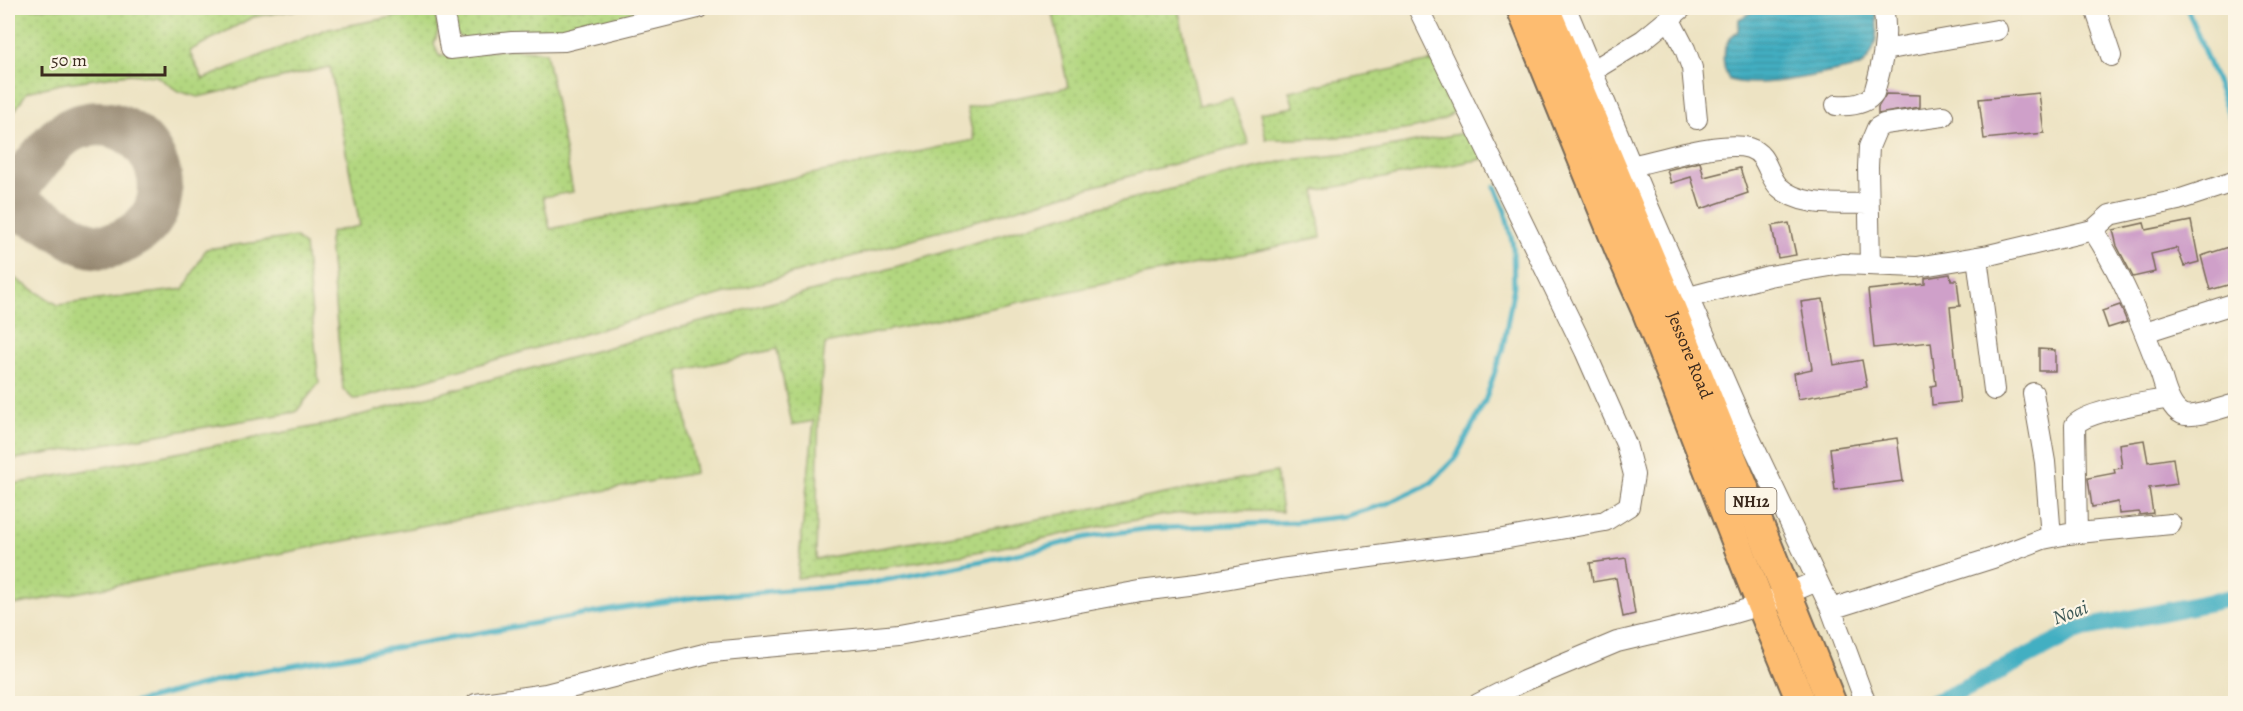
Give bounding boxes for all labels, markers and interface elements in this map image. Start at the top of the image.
scale bar [42,39,165,77]
text: 50 m [51,48,87,72]
street label: Jessore Road [1662,307,1719,403]
road number: NH12 [1726,488,1776,514]
water label: Noai [2049,594,2092,631]

